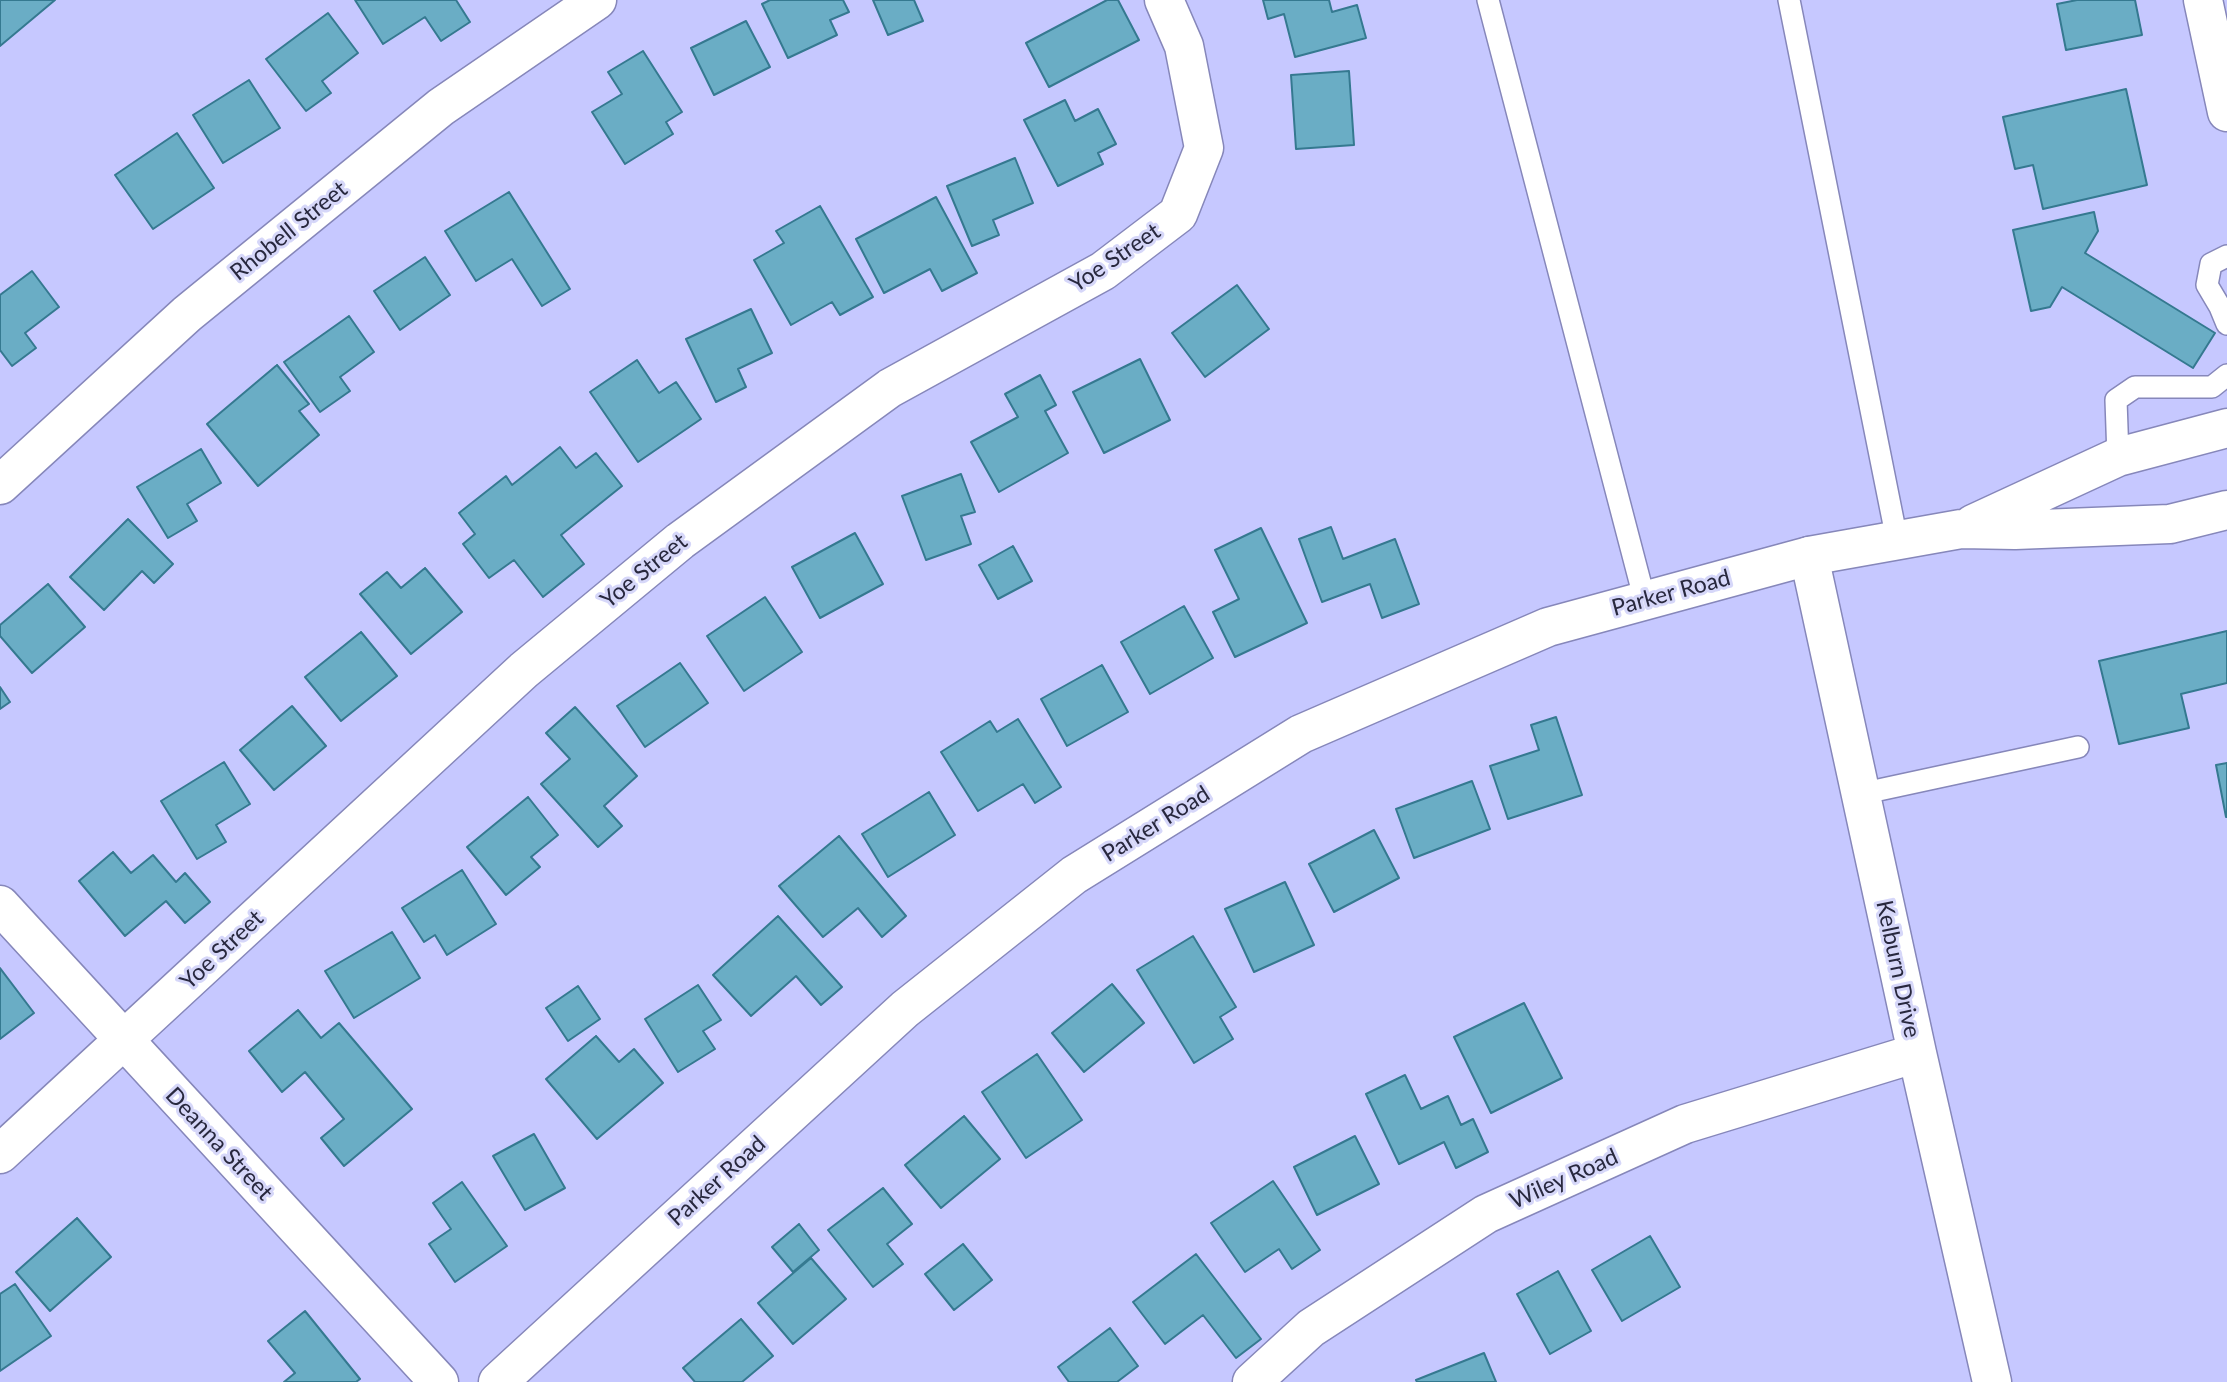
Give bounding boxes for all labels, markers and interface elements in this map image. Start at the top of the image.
street label: Rhobell Street [225,175,353,287]
street label: Yoe Street [1064,218,1166,298]
street label: Yoe Street [595,528,693,614]
street label: Parker Road [1609,564,1733,622]
street label: Parker Road [1097,780,1215,868]
street label: Kelburn Drive [1870,898,1926,1040]
street label: Yoe Street [175,905,269,995]
street label: Deanna Street [160,1082,278,1206]
street label: Parker Road [663,1130,771,1232]
street label: Wiley Road [1506,1143,1622,1215]

